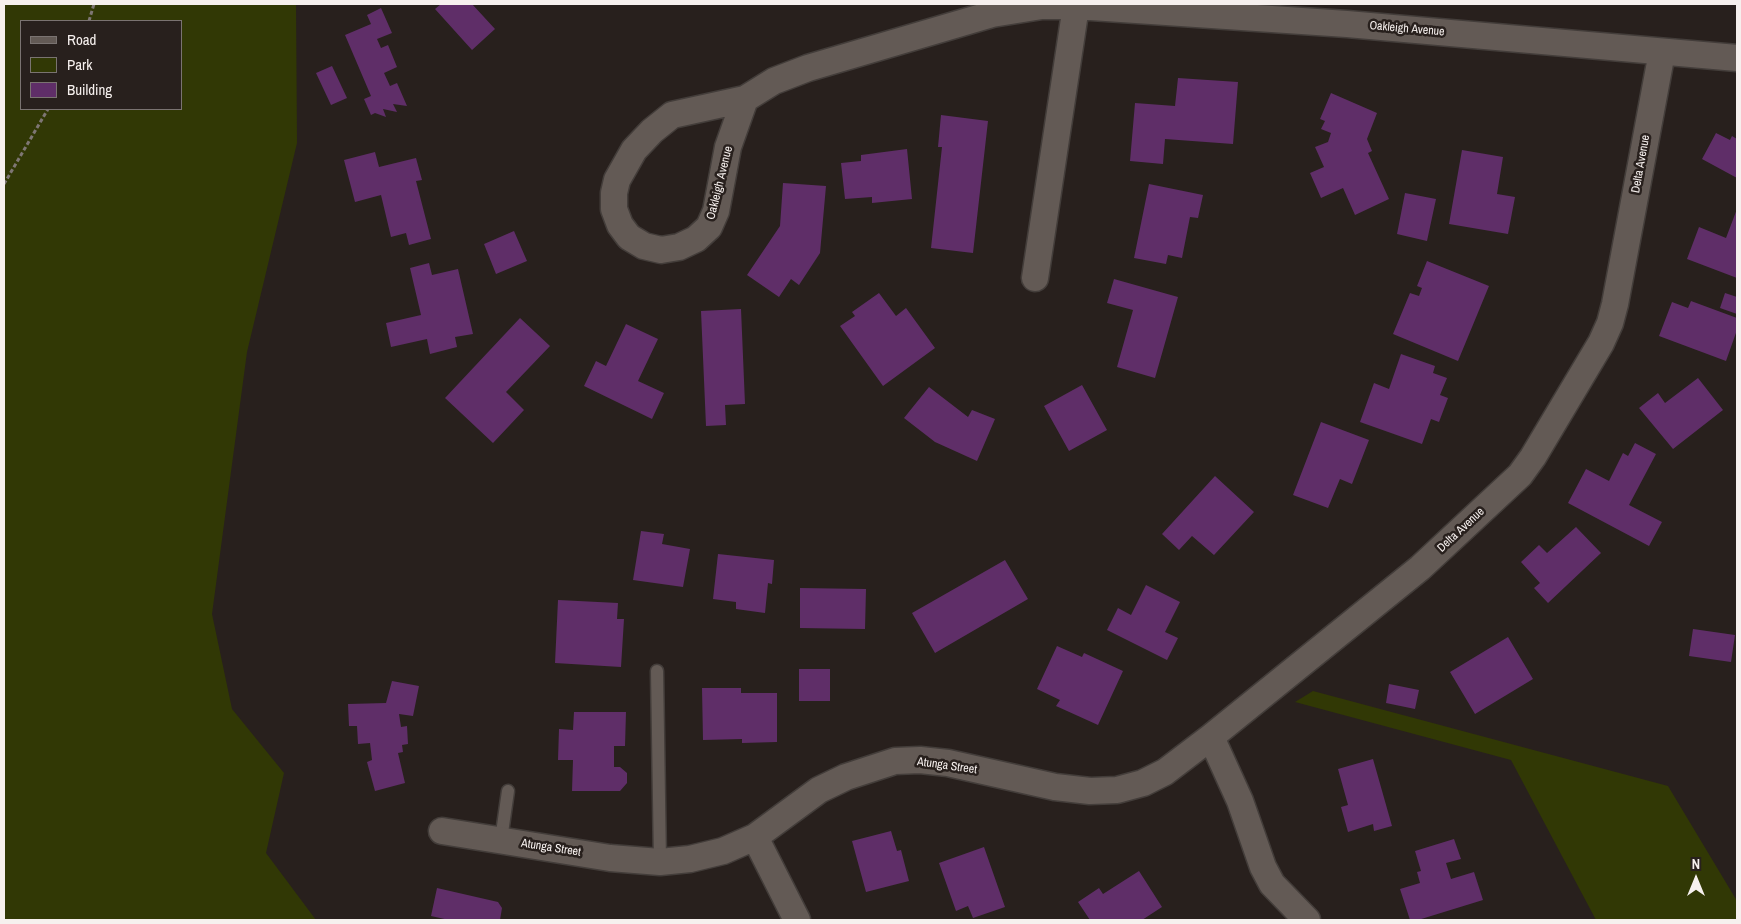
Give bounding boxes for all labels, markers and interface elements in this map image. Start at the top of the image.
street label: Oakleigh Avenue [1369,19,1445,39]
legend [20,20,182,110]
text: Road [67,29,96,50]
text: Park [67,54,92,75]
text: Building [67,79,112,100]
street label: Delta Avenue [1629,134,1653,194]
street label: Oakleigh Avenue [704,145,736,221]
street label: Delta Avenue [1435,505,1487,555]
street label: Atunga Street [916,755,978,777]
street label: Atunga Street [520,836,582,860]
north arrow [1671,854,1721,904]
text: N [1692,855,1700,873]

